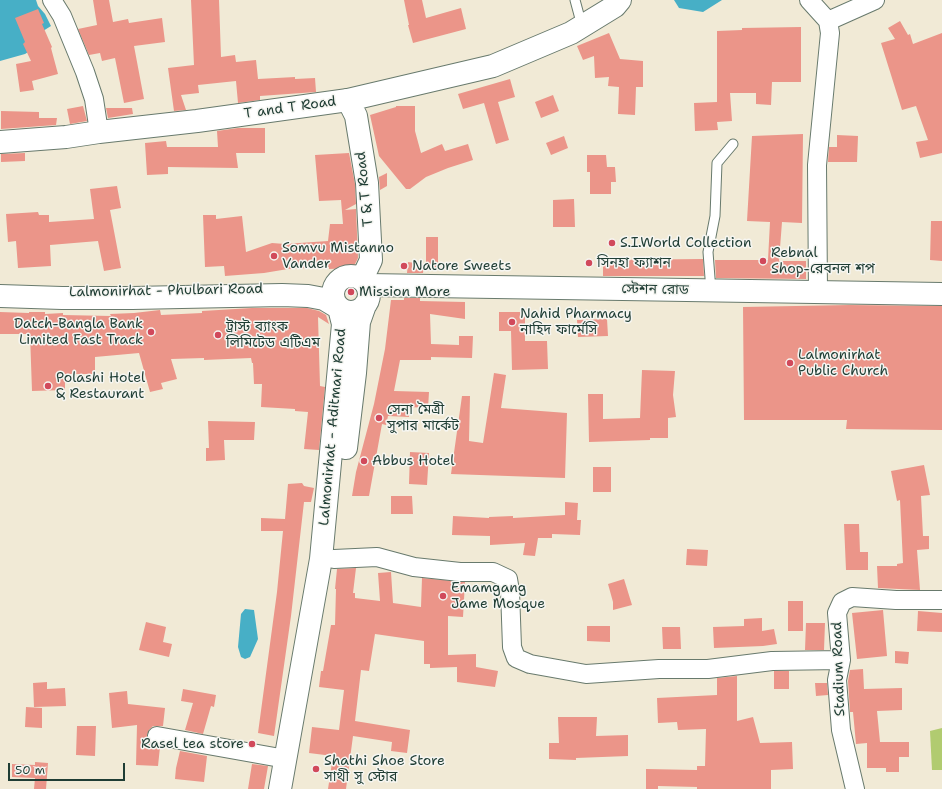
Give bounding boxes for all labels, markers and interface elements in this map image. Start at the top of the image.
street label: T and T Road [243,93,337,123]
street label: T & T Road [353,151,377,227]
place label: S.I.World Collection [620,235,752,251]
marker: S.I.World Collection [607,238,617,248]
place label: Somvu Mistanno Vander [282,240,394,272]
place label: Rebnal Shop-রেবনল শপ [771,245,875,278]
marker: Somvu Mistanno Vander [269,251,279,261]
place label: সিনহা ফ্যাশন [597,255,671,271]
marker: Rebnal Shop-রেবনল শপ [758,256,768,266]
place label: Natore Sweets [412,258,511,274]
marker: সিনহা ফ্যাশন [584,258,594,268]
marker: Natore Sweets [399,261,409,271]
street label: Lalmonirhat - Phulbari Road [69,281,263,301]
street label: স্টেশন রোড [621,281,689,299]
place label: Mission More [359,284,450,300]
marker: Mission More [346,287,356,297]
place label: Nahid Pharmacy নাহিদ ফার্মেসি [520,306,632,338]
place label: Datch-Bangla Bank Limited Fast Track [14,316,143,348]
marker: Nahid Pharmacy নাহিদ ফার্মেসি [507,317,517,327]
place label: ট্রাস্ট ব্যাংক লিমিটেড এটিএম [226,319,320,352]
marker: Datch-Bangla Bank Limited Fast Track [146,327,156,337]
street label: Lalmonirhat - Aditmari Road [316,328,350,526]
marker: ট্রাস্ট ব্যাংক লিমিটেড এটিএম [213,330,223,340]
place label: Lalmonirhat Public Church [798,347,888,380]
marker: Lalmonirhat Public Church [785,358,795,368]
place label: Polashi Hotel & Restaurant [56,370,145,402]
marker: Polashi Hotel & Restaurant [43,381,53,391]
place label: সেনা মৈত্রী সুপার মার্কেট [387,402,459,434]
marker: সেনা মৈত্রী সুপার মার্কেট [374,413,384,423]
place label: Abbus Hotel [372,453,455,469]
marker: Abbus Hotel [359,456,369,466]
place label: Emamgang Jame Mosque [451,580,545,612]
marker: Emamgang Jame Mosque [438,591,448,601]
street label: Stadium Road [829,621,849,717]
place label: Rasel tea store [141,736,244,752]
marker: Rasel tea store [247,739,257,749]
place label: Shathi Shoe Store সাথী সু স্টোর [324,753,445,786]
scale bar [10,755,127,781]
text: 50 m [15,762,45,778]
marker: Shathi Shoe Store সাথী সু স্টোর [311,764,321,774]

